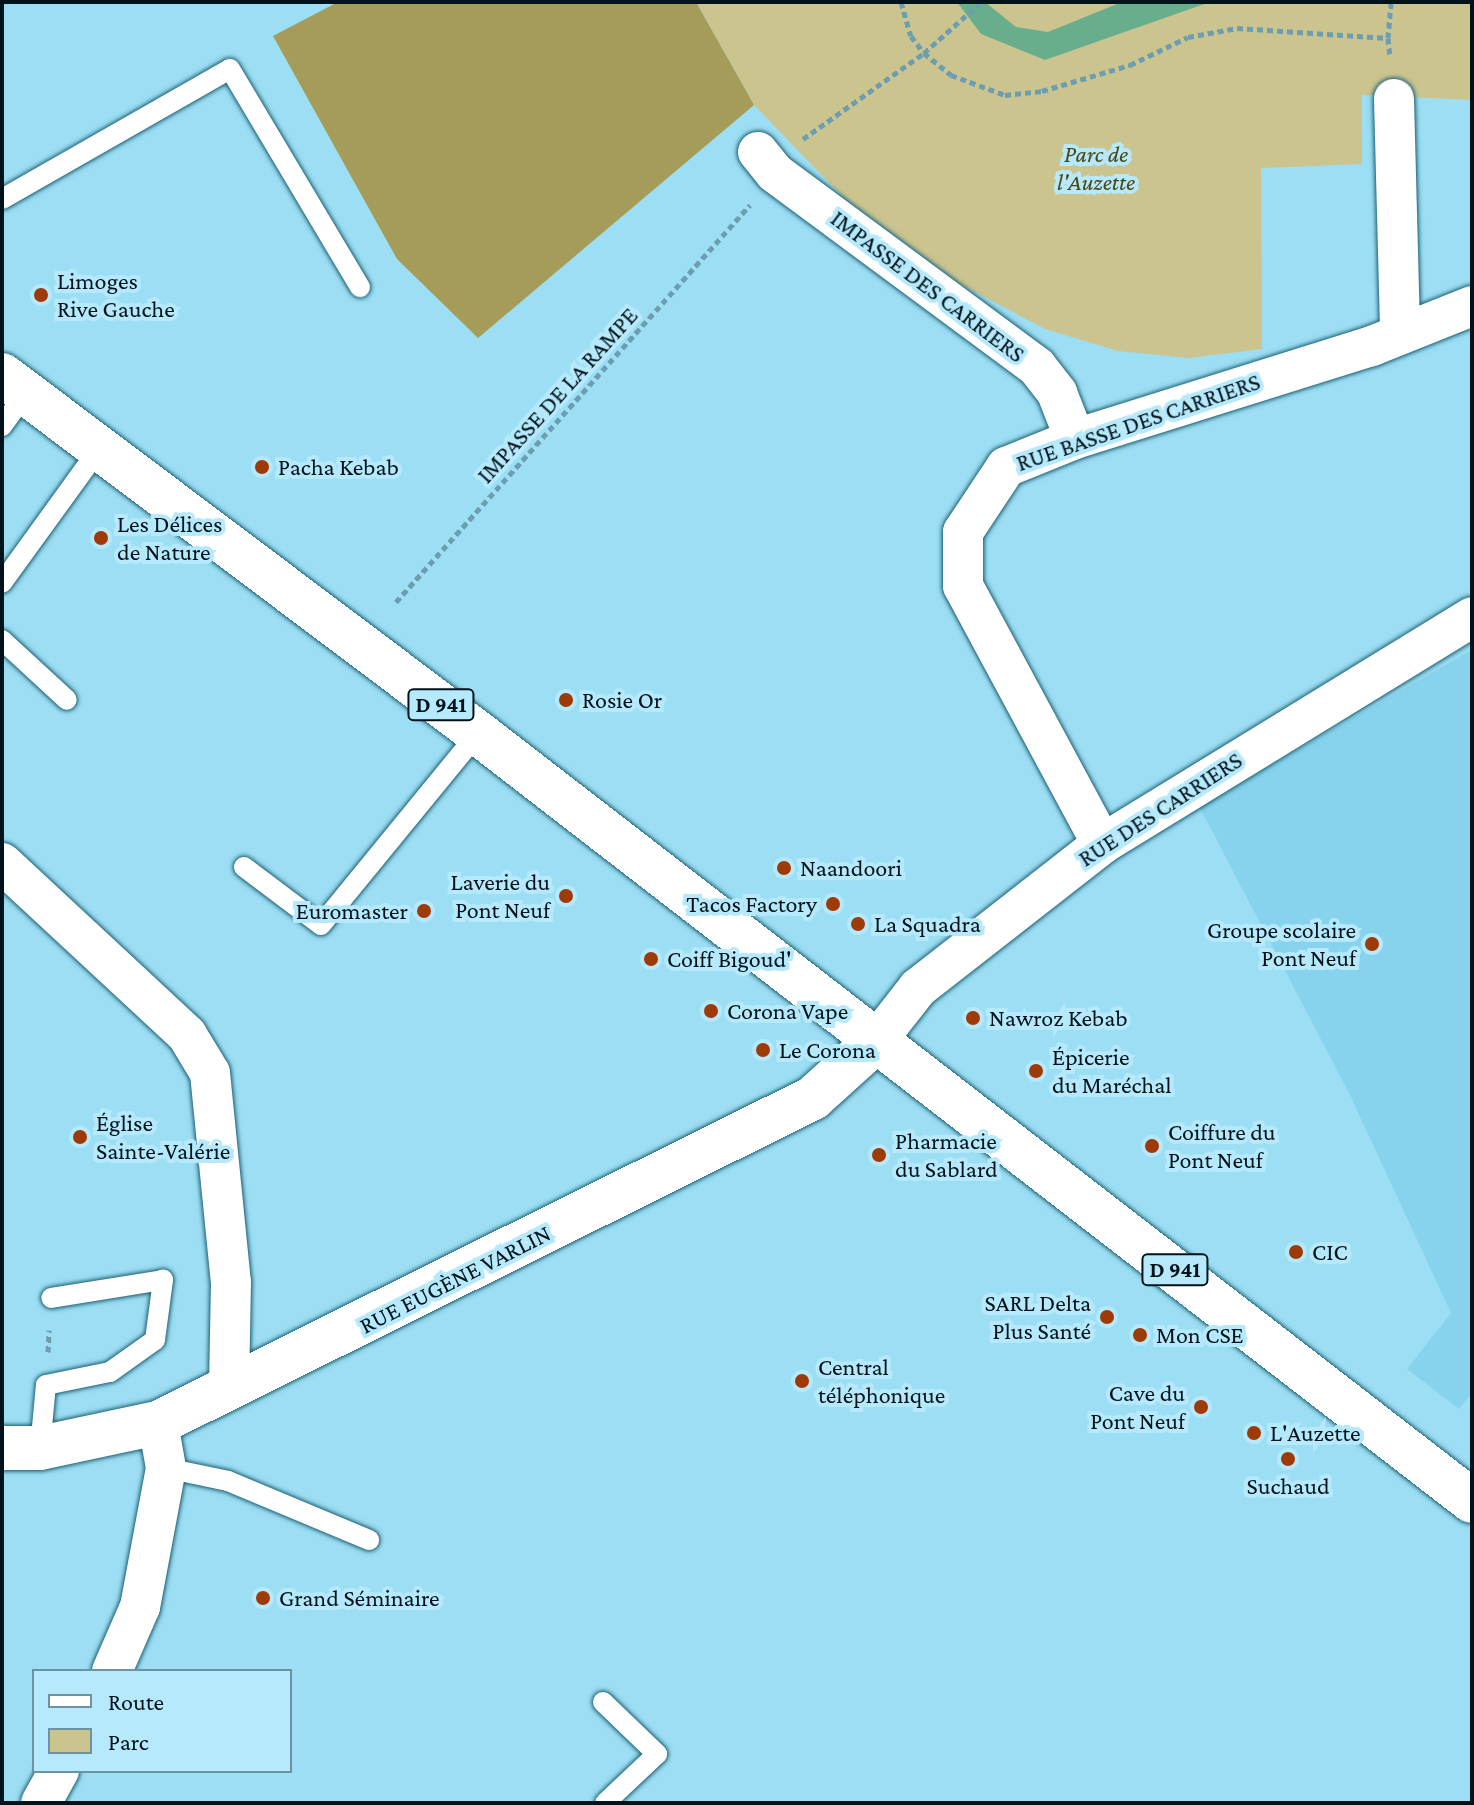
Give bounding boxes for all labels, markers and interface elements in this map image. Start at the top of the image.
park label: Parc de l'Auzette [1057,140,1135,196]
street label: IMPASSE DES CARRIERS [825,204,1031,368]
place label: Limoges Rive Gauche [57,267,175,323]
marker: Limoges Rive Gauche [32,286,50,304]
street label: IMPASSE DE LA RAMPE [470,301,644,489]
street label: RUE BASSE DES CARRIERS [1012,367,1264,477]
place label: Pacha Kebab [278,453,399,481]
marker: Pacha Kebab [253,458,271,476]
place label: Les Délices de Nature [117,510,222,566]
marker: Les Délices de Nature [92,529,110,547]
place label: Rosie Or [582,686,662,714]
road number: D 941 [407,687,475,723]
marker: Rosie Or [557,691,575,709]
street label: RUE DES CARRIERS [1073,745,1247,873]
place label: Naandoori [800,854,902,882]
marker: Naandoori [775,859,793,877]
place label: Laverie du Pont Neuf [450,868,550,924]
marker: Laverie du Pont Neuf [557,887,575,905]
place label: Tacos Factory [686,890,817,918]
marker: Tacos Factory [824,895,842,913]
place label: Euromaster [296,897,408,925]
marker: Euromaster [415,902,433,920]
place label: La Squadra [874,910,981,938]
marker: La Squadra [849,915,867,933]
place label: Groupe scolaire Pont Neuf [1207,916,1356,972]
marker: Groupe scolaire Pont Neuf [1363,935,1381,953]
place label: Coiff Bigoud' [667,945,792,973]
marker: Coiff Bigoud' [642,950,660,968]
place label: Corona Vape [727,997,848,1025]
marker: Corona Vape [702,1002,720,1020]
place label: Nawroz Kebab [989,1004,1128,1032]
marker: Nawroz Kebab [964,1009,982,1027]
place label: Le Corona [779,1036,876,1064]
marker: Le Corona [754,1041,772,1059]
place label: Épicerie du Maréchal [1052,1043,1172,1099]
marker: Épicerie du Maréchal [1027,1062,1045,1080]
place label: Église Sainte-Valérie [96,1109,230,1165]
place label: Coiffure du Pont Neuf [1168,1118,1276,1174]
place label: Pharmacie du Sablard [895,1127,998,1183]
marker: Église Sainte-Valérie [71,1128,89,1146]
marker: Coiffure du Pont Neuf [1143,1137,1161,1155]
marker: Pharmacie du Sablard [870,1146,888,1164]
street label: RUE EUGÈNE VARLIN [355,1218,555,1340]
place label: CIC [1312,1238,1348,1266]
marker: CIC [1287,1243,1305,1261]
road number: D 941 [1141,1252,1209,1288]
place label: SARL Delta Plus Santé [985,1289,1091,1345]
marker: SARL Delta Plus Santé [1098,1308,1116,1326]
place label: Mon CSE [1156,1321,1244,1349]
marker: Mon CSE [1131,1326,1149,1344]
place label: Central téléphonique [818,1353,945,1409]
marker: Central téléphonique [793,1372,811,1390]
place label: Cave du Pont Neuf [1090,1379,1185,1435]
marker: Cave du Pont Neuf [1192,1398,1210,1416]
place label: L'Auzette [1270,1419,1360,1447]
marker: L'Auzette [1245,1424,1263,1442]
marker: Suchaud [1279,1450,1297,1468]
place label: Suchaud [1246,1472,1330,1500]
place label: Grand Séminaire [279,1584,440,1612]
marker: Grand Séminaire [254,1589,272,1607]
legend [32,1669,292,1773]
text: Route [108,1688,164,1715]
text: Parc [108,1728,149,1755]

